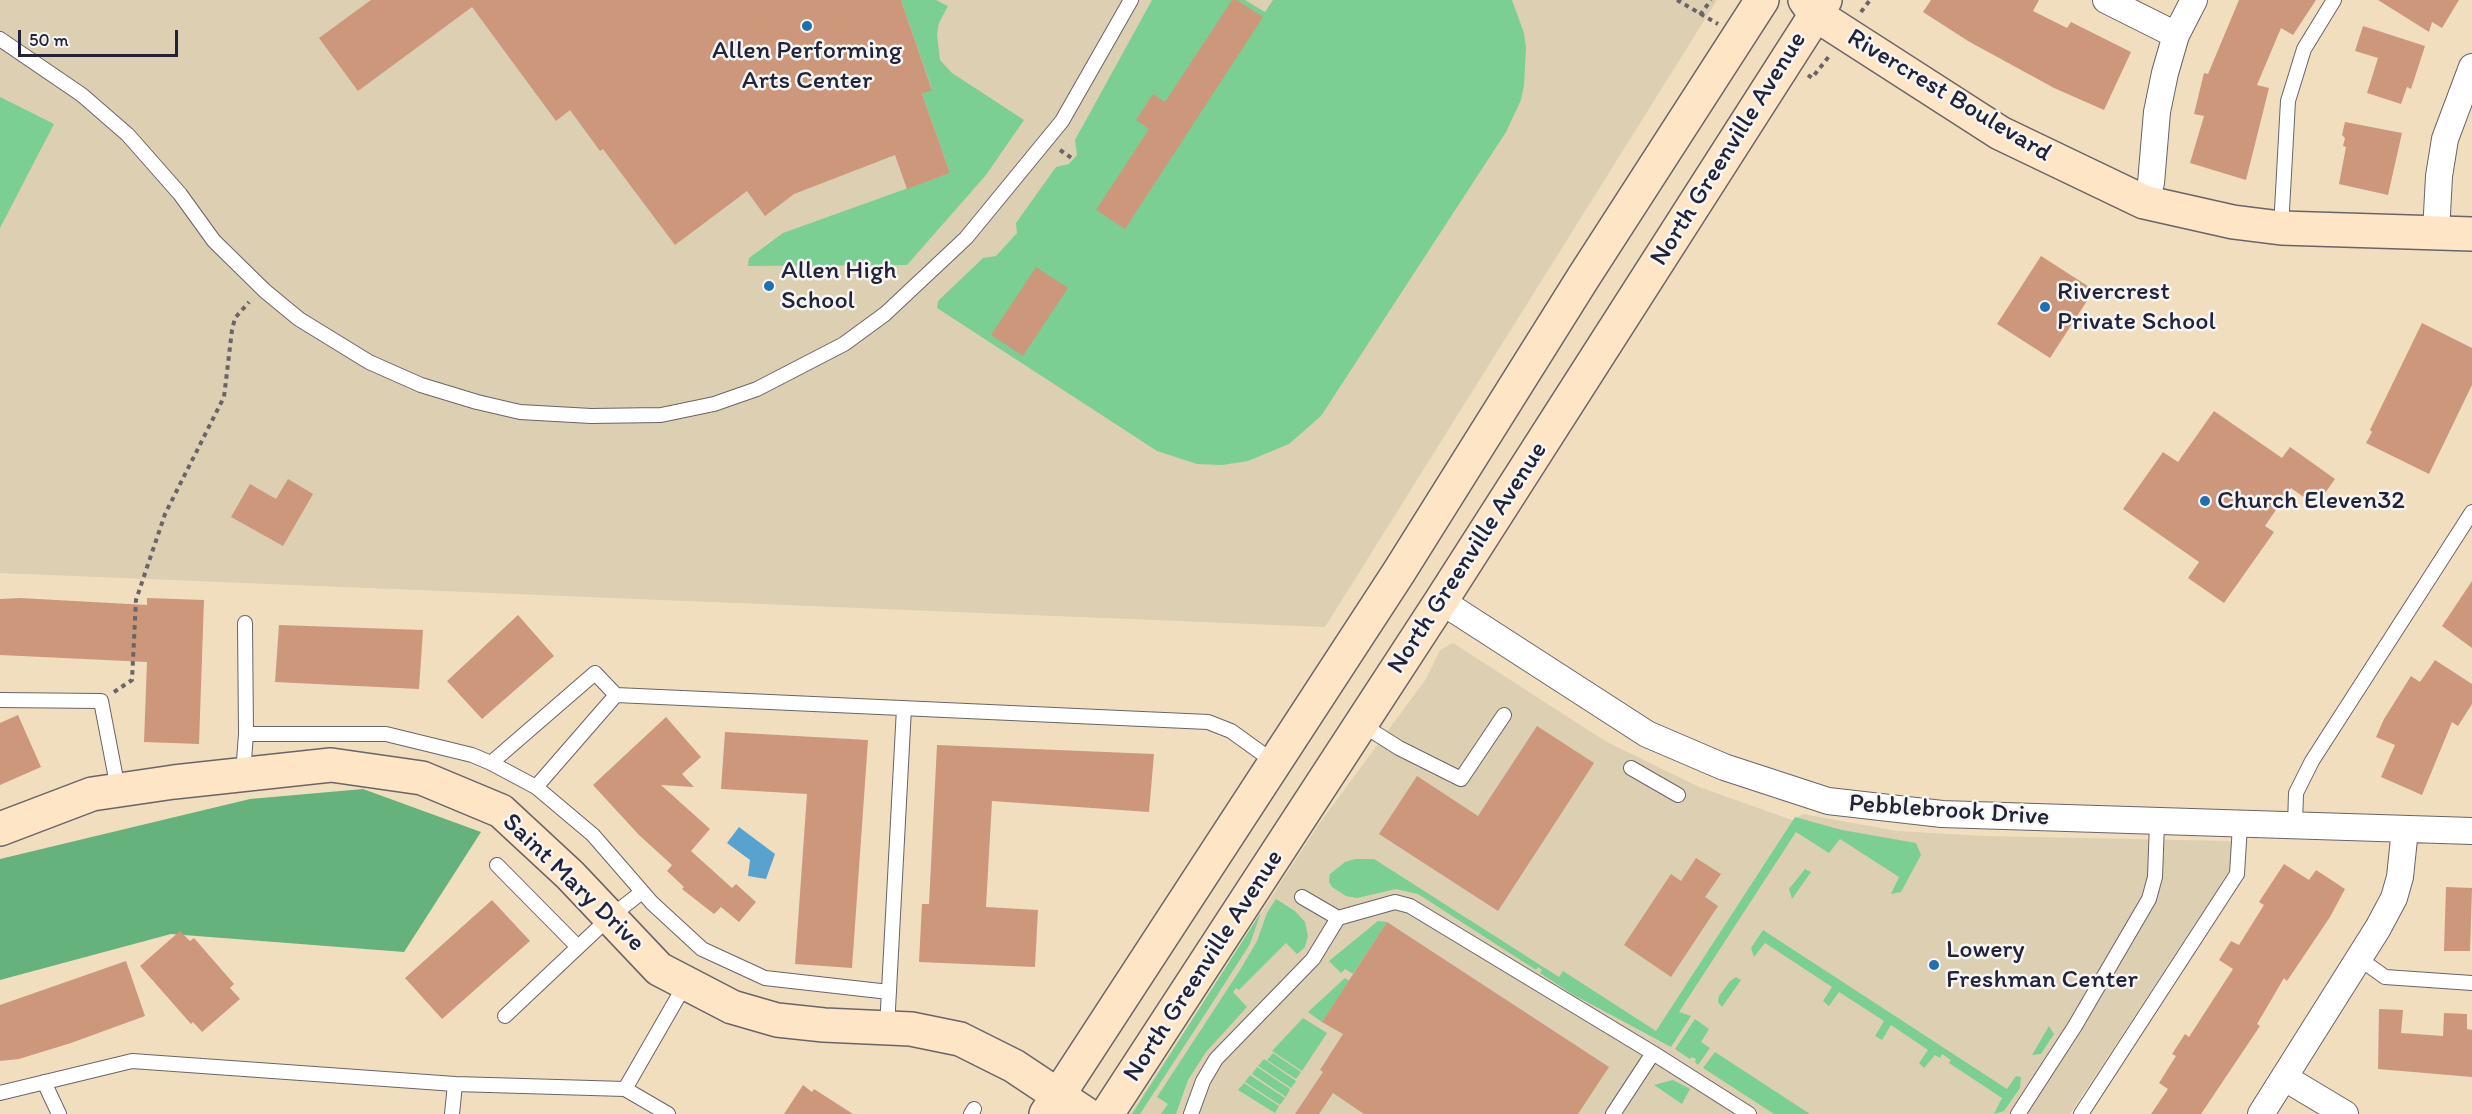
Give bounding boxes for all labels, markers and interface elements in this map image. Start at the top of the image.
scale bar [21,18,182,56]
marker: Allen Performing Arts Center [800,19,814,33]
street label: Rivercrest Boulevard [1841,23,2057,169]
street label: North Greenville Avenue [1644,26,1814,272]
text: 50 m [29,29,69,51]
place label: Allen Performing Arts Center [712,35,902,96]
place label: Allen High School [781,255,897,316]
place label: Rivercrest Private School [2057,276,2216,338]
marker: Allen High School [762,279,776,293]
marker: Rivercrest Private School [2038,300,2052,314]
street label: North Greenville Avenue [1381,436,1555,680]
place label: Church Eleven32 [2217,485,2405,517]
marker: Church Eleven32 [2198,494,2212,508]
street label: Pebblebrook Drive [1848,788,2050,834]
street label: Saint Mary Drive [495,807,651,959]
street label: North Greenville Avenue [1117,844,1291,1088]
place label: Lowery Freshman Center [1946,934,2138,996]
marker: Lowery Freshman Center [1927,958,1941,972]

